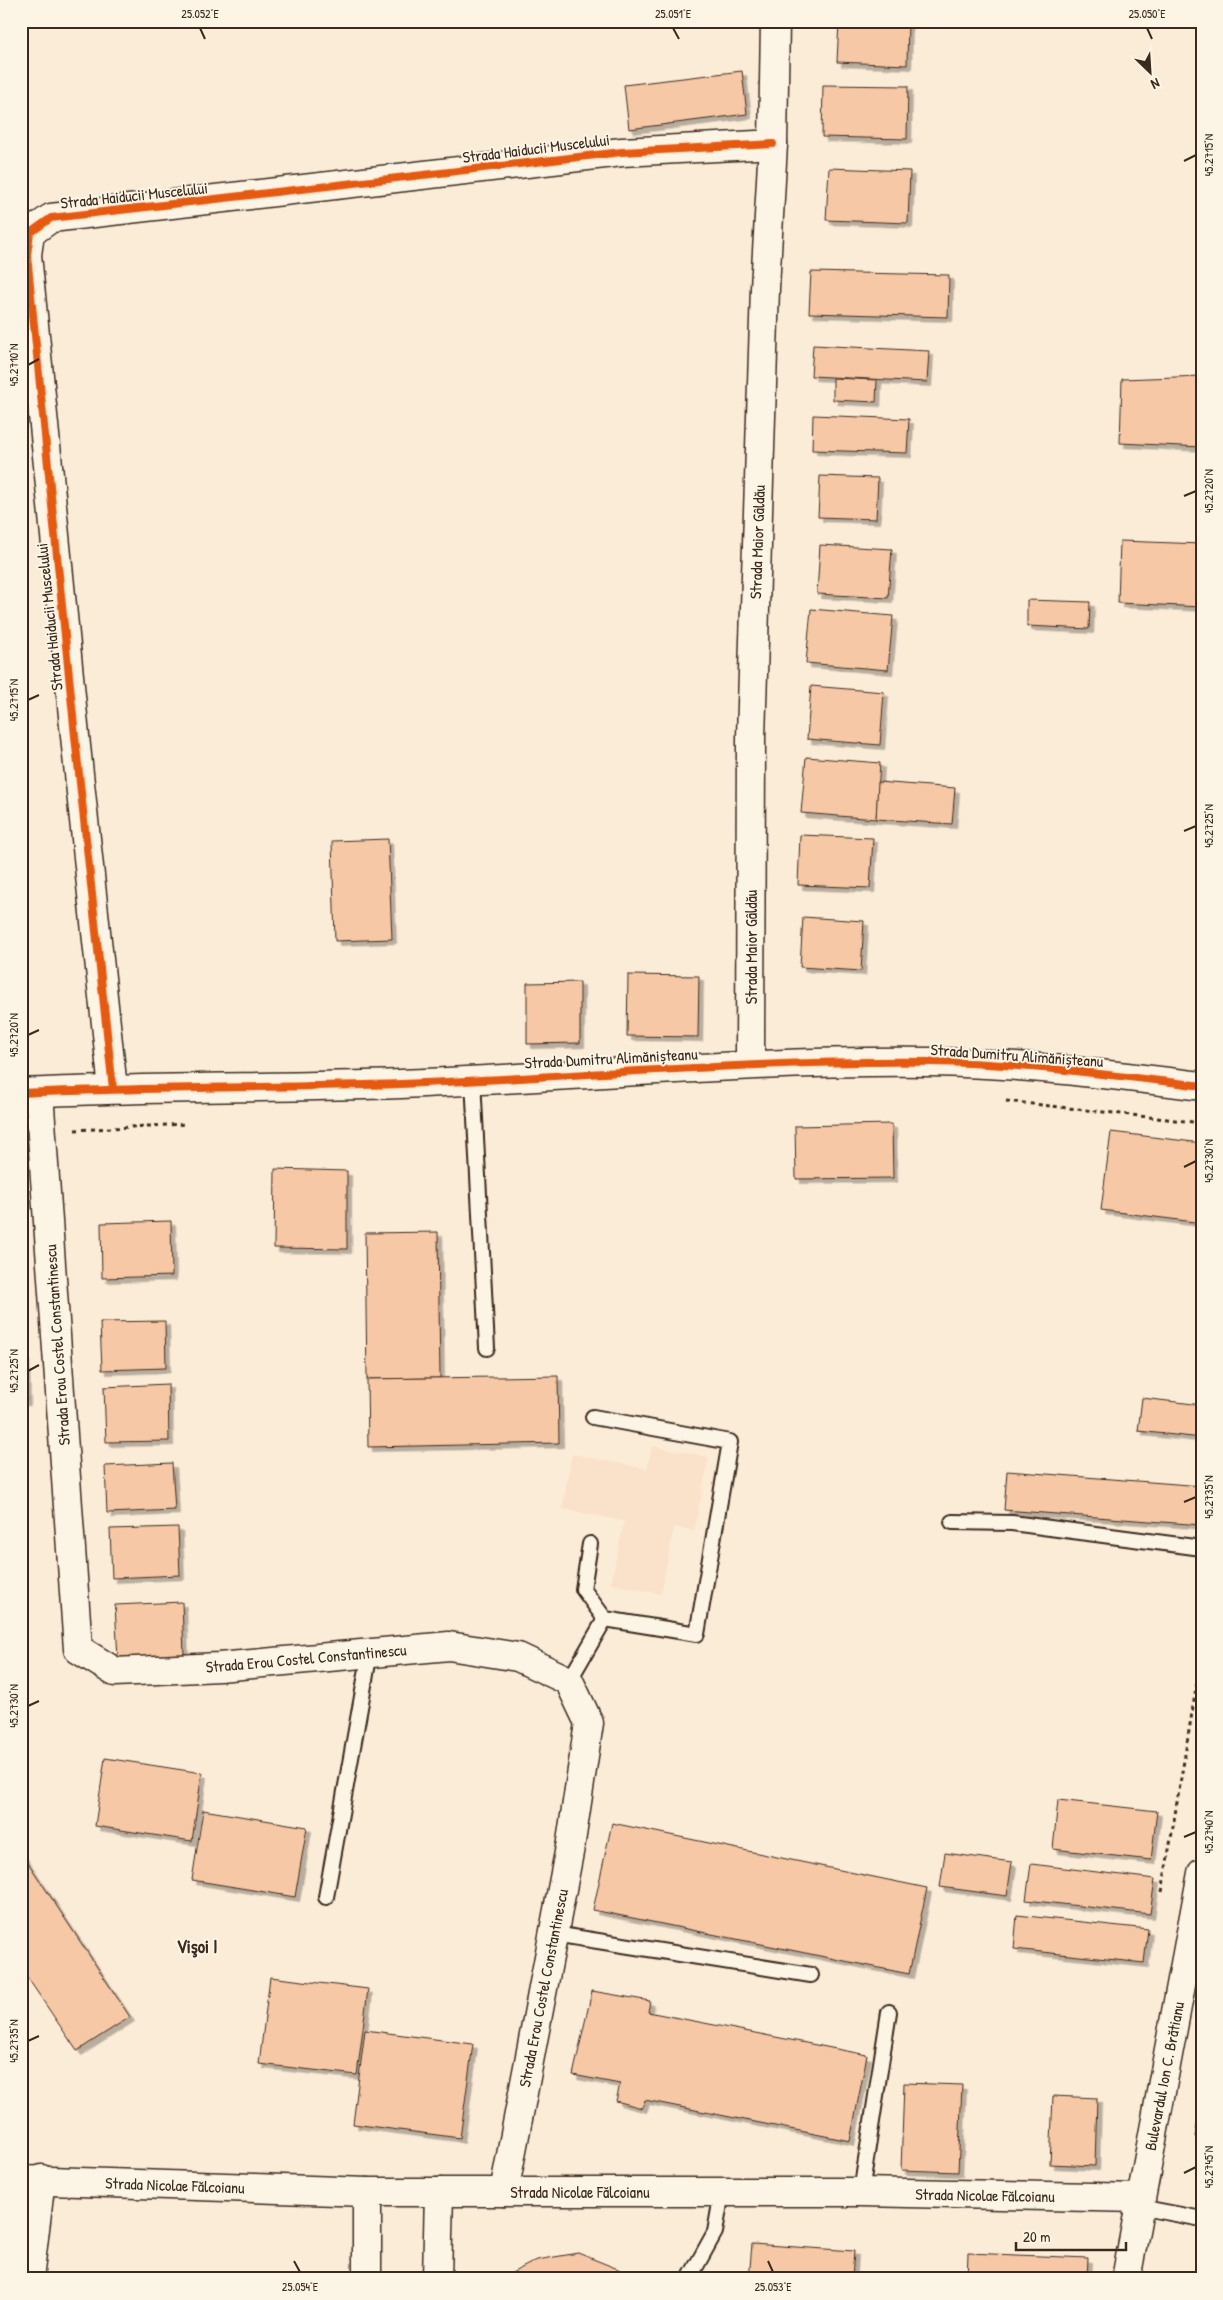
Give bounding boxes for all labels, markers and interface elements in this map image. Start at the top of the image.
text: 25.052°E [181,5,219,22]
text: 25.051°E [655,5,692,22]
text: 25.050°E [1128,5,1166,22]
north arrow [1126,48,1176,98]
text: N [1148,74,1163,95]
street label: Strada Haiducii Muscelului [461,128,611,168]
text: 45.2715°N [1200,134,1217,176]
street label: Strada Haiducii Muscelului [59,176,209,214]
text: 45.2710°N [5,344,22,386]
text: 45.2720°N [1200,469,1217,513]
street label: Strada Maior Gâldău [744,484,770,599]
street label: Strada Haiducii Muscelului [30,542,68,692]
text: 45.2715°N [5,679,22,721]
text: 45.2725°N [1200,804,1217,848]
street label: Strada Maior Gâldău [740,889,762,1004]
text: 45.2720°N [5,1013,22,1057]
street label: Strada Dumitru Alimănișteanu [930,1038,1105,1072]
street label: Strada Dumitru Alimănișteanu [524,1042,699,1074]
text: 45.2730°N [1200,1139,1217,1183]
street label: Strada Erou Costel Constantinescu [39,1243,75,1446]
text: 45.2725°N [5,1349,22,1393]
text: 45.2735°N [1200,1475,1217,1519]
street label: Strada Erou Costel Constantinescu [205,1638,408,1678]
text: 45.2730°N [5,1684,22,1728]
text: 45.2740°N [1200,1811,1217,1853]
street label: Strada Erou Costel Constantinescu [513,1886,573,2089]
district label: Vişoi I [177,1934,217,1959]
street label: Bulevardul Ion C. Brătianu [1139,1999,1189,2152]
text: 45.2735°N [5,2019,22,2063]
text: 45.2745°N [1200,2146,1217,2188]
street label: Strada Nicolae Fălcoianu [105,2172,246,2198]
street label: Strada Nicolae Fălcoianu [510,2181,650,2203]
street label: Strada Nicolae Fălcoianu [915,2183,1056,2207]
scale bar [1016,2220,1126,2252]
text: 20 m [1023,2226,1050,2247]
text: 25.054°E [282,2278,319,2295]
text: 25.053°E [754,2278,792,2295]

